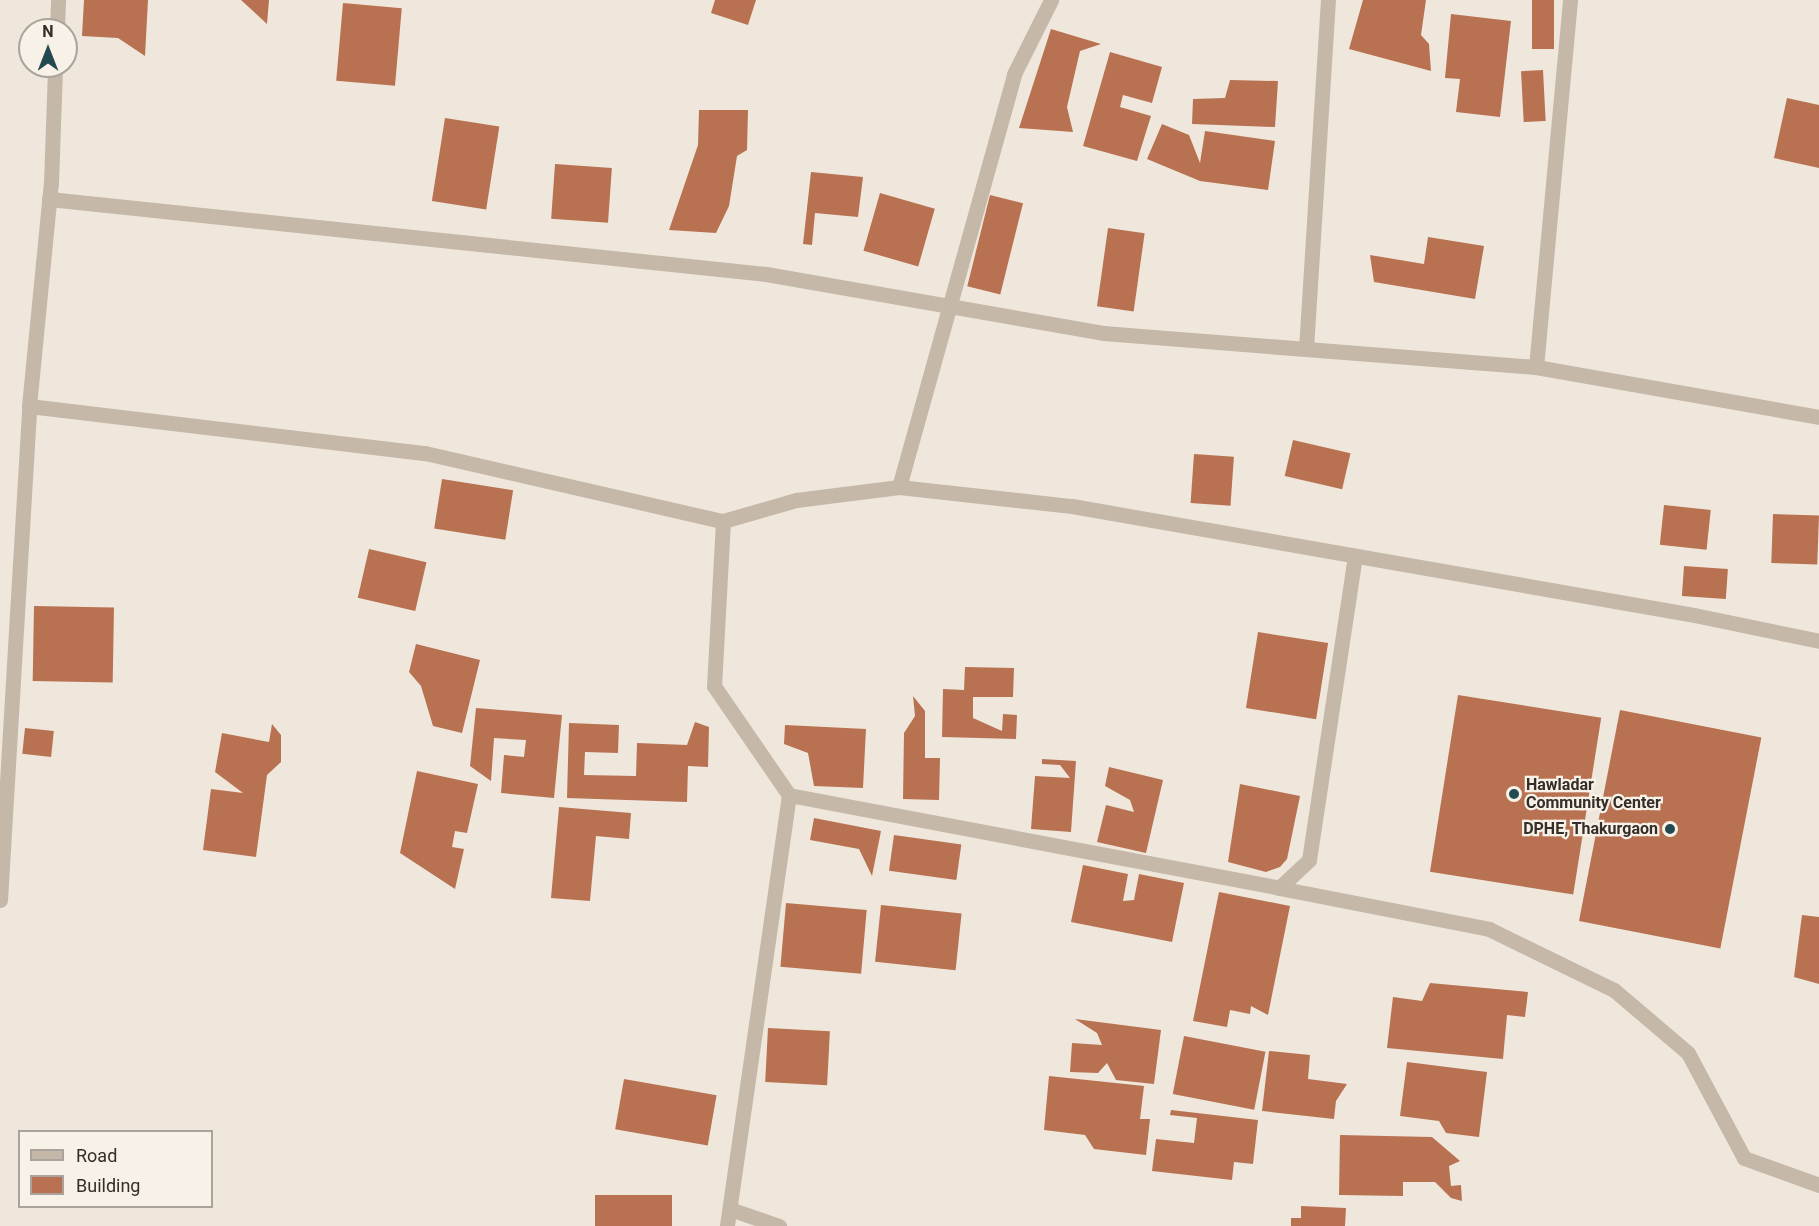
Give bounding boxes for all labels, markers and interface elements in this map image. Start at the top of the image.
north arrow [18,18,78,78]
text: N [42,22,54,41]
place label: Hawladar Community Center [1526,775,1661,813]
marker: Hawladar Community Center [1507,787,1521,801]
place label: DPHE, Thakurgaon [1523,819,1658,839]
marker: DPHE, Thakurgaon [1663,822,1677,836]
legend [18,1130,213,1208]
text: Road [76,1145,117,1166]
text: Building [76,1175,140,1196]

